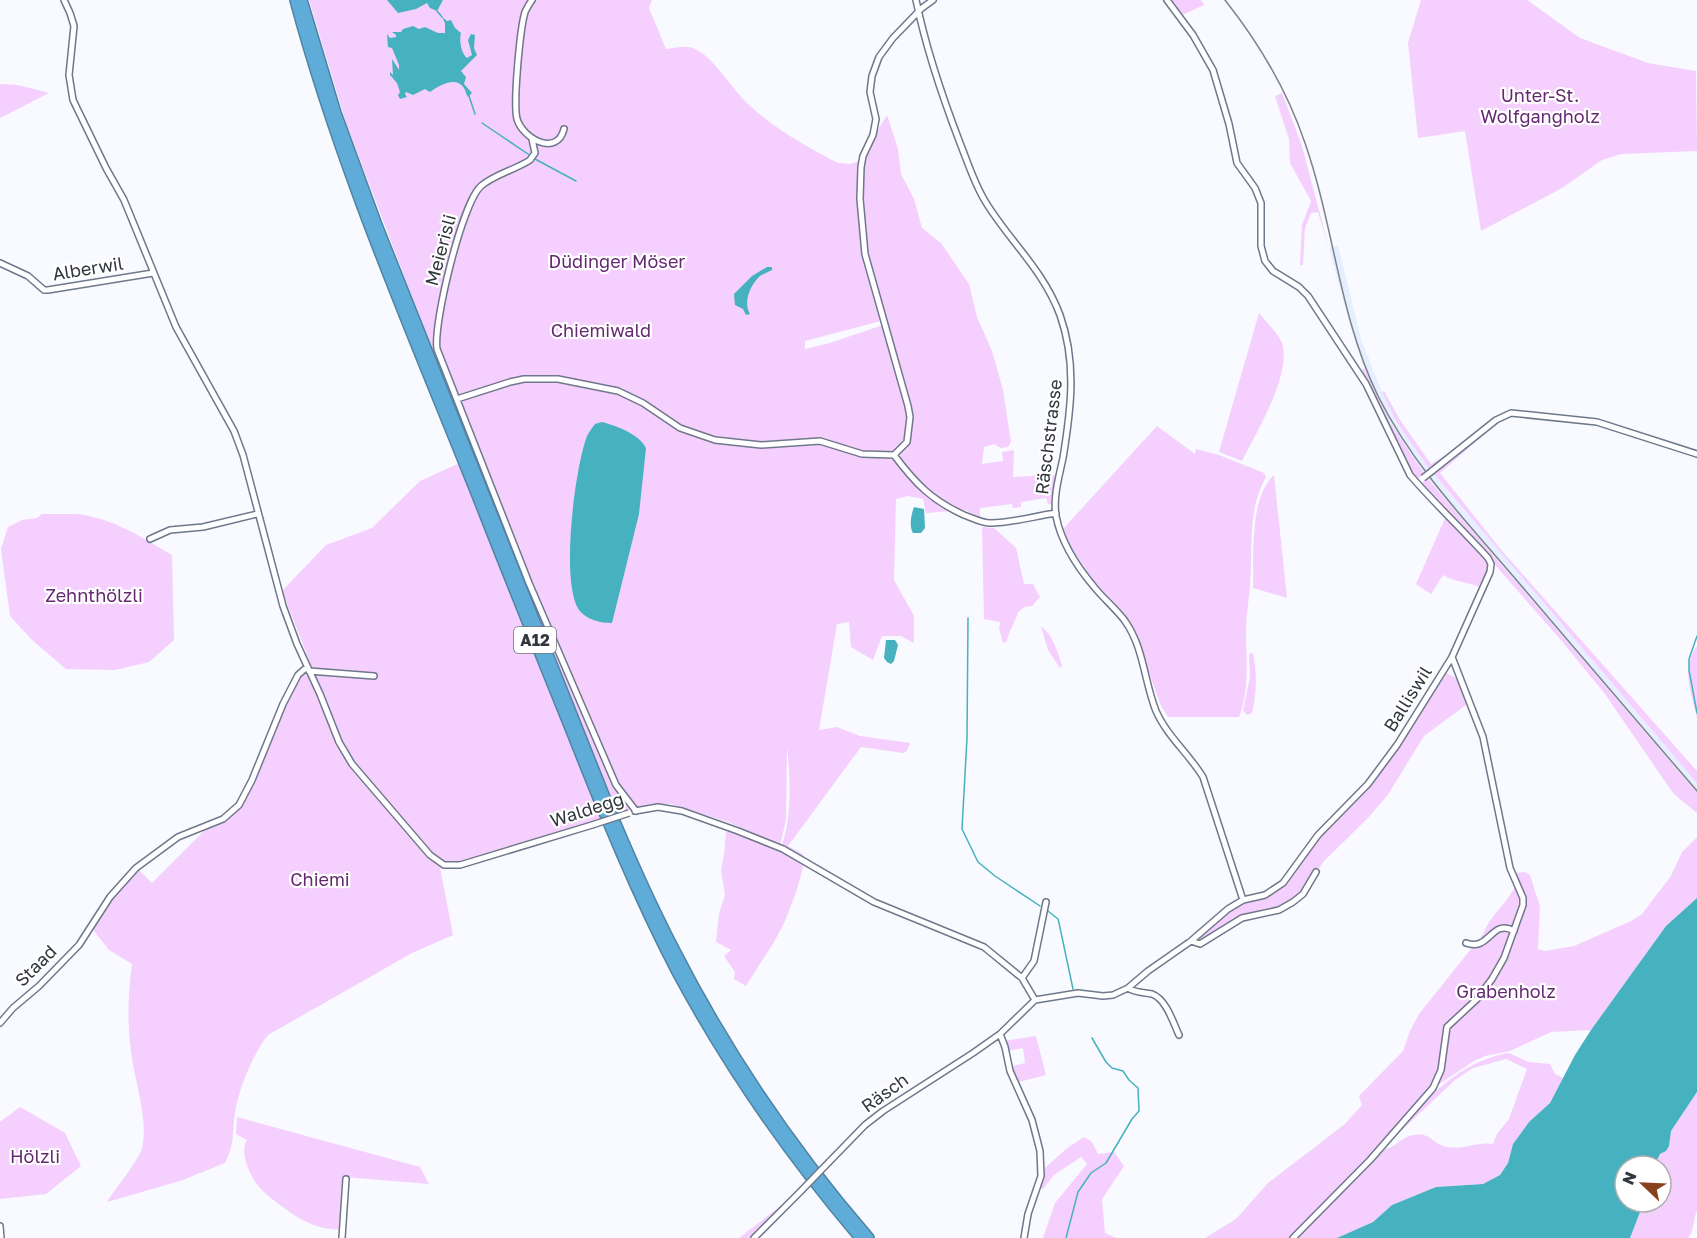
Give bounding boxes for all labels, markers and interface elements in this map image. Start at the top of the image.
park label: Unter-St. Wolfgangholz [1480,84,1600,127]
street label: Meierisli [420,212,460,288]
park label: Düdinger Möser [549,250,685,272]
street label: Alberwil [51,252,125,284]
park label: Chiemiwald [551,319,651,341]
street label: Räschstrasse [1030,378,1066,496]
park label: Zehnthölzli [45,584,143,606]
road number: A12 [514,627,556,653]
street label: Balliswil [1378,661,1436,735]
street label: Waldegg [547,787,626,831]
park label: Chiemi [290,868,350,890]
street label: Staad [10,940,61,991]
park label: Grabenholz [1456,980,1556,1002]
street label: Räsch [857,1068,912,1117]
park label: Hölzli [10,1145,60,1167]
north arrow [1613,1154,1673,1214]
text: N [1618,1169,1641,1188]

